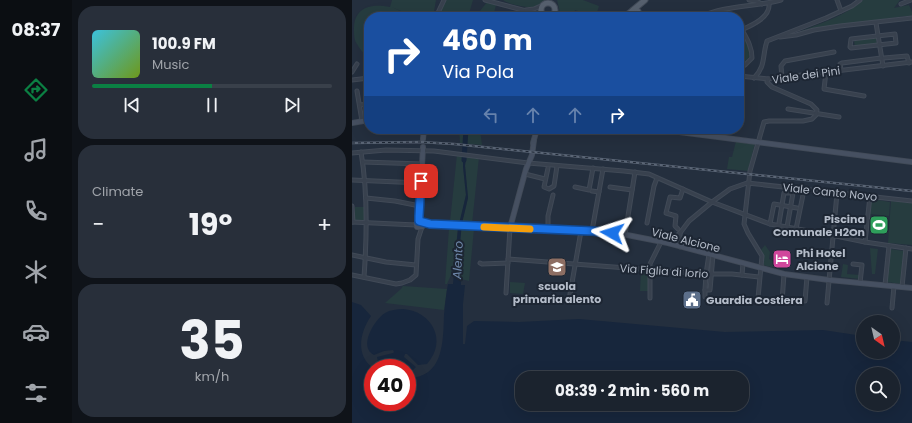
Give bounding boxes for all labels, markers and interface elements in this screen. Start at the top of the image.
text: 08:37 [11,17,61,42]
text: 460 m [442,21,533,60]
icon: right [376,28,428,80]
text: 100.9 FM [152,33,216,54]
text: Music [152,55,189,74]
text: Via Pola [442,59,514,84]
street label: Viale dei Pini [771,62,841,88]
icon: directions [22,76,50,104]
icon: previous [121,94,143,116]
icon: pause [201,94,223,116]
icon: next [281,94,303,116]
icon: left [480,104,502,126]
icon: ahead [522,104,544,126]
icon: ahead [564,104,586,126]
icon: right [606,104,628,126]
icon: music [22,136,50,164]
pin [404,164,438,198]
icon: arrive [410,170,432,192]
street label: Viale Canto Novo [782,179,878,205]
text: Climate [92,182,143,201]
icon: phone [22,197,50,225]
text: 19° [189,203,232,246]
text: − [92,209,104,240]
text: + [317,209,332,240]
place label: Piscina Comunale H2On [773,211,865,240]
position arrow [591,212,633,254]
sports icon: Piscina Comunale H2On [868,214,890,236]
street label: Viale Alcione [650,224,722,256]
water label: Alento [448,240,467,281]
place label: Phi Hotel Alcione [796,245,845,274]
hotel icon: Phi Hotel Alcione [771,248,793,270]
school or university icon: scuola primaria alento [546,256,568,278]
icon: climate [22,258,50,286]
street label: Via Figlia di Iorio [619,260,709,282]
place label: scuola primaria alento [513,278,601,307]
public building icon: Guardia Costiera [681,289,703,311]
place label: Guardia Costiera [706,292,803,308]
text: 35 [179,304,245,377]
north arrow [856,315,900,359]
map controls [856,315,900,411]
icon: car [22,318,50,346]
speed limit sign: 40 [364,359,416,411]
text: km/h [195,367,229,386]
button: search [856,367,900,411]
icon: filters [22,379,50,407]
text: 08:39 · 2 min · 560 m [555,380,709,401]

